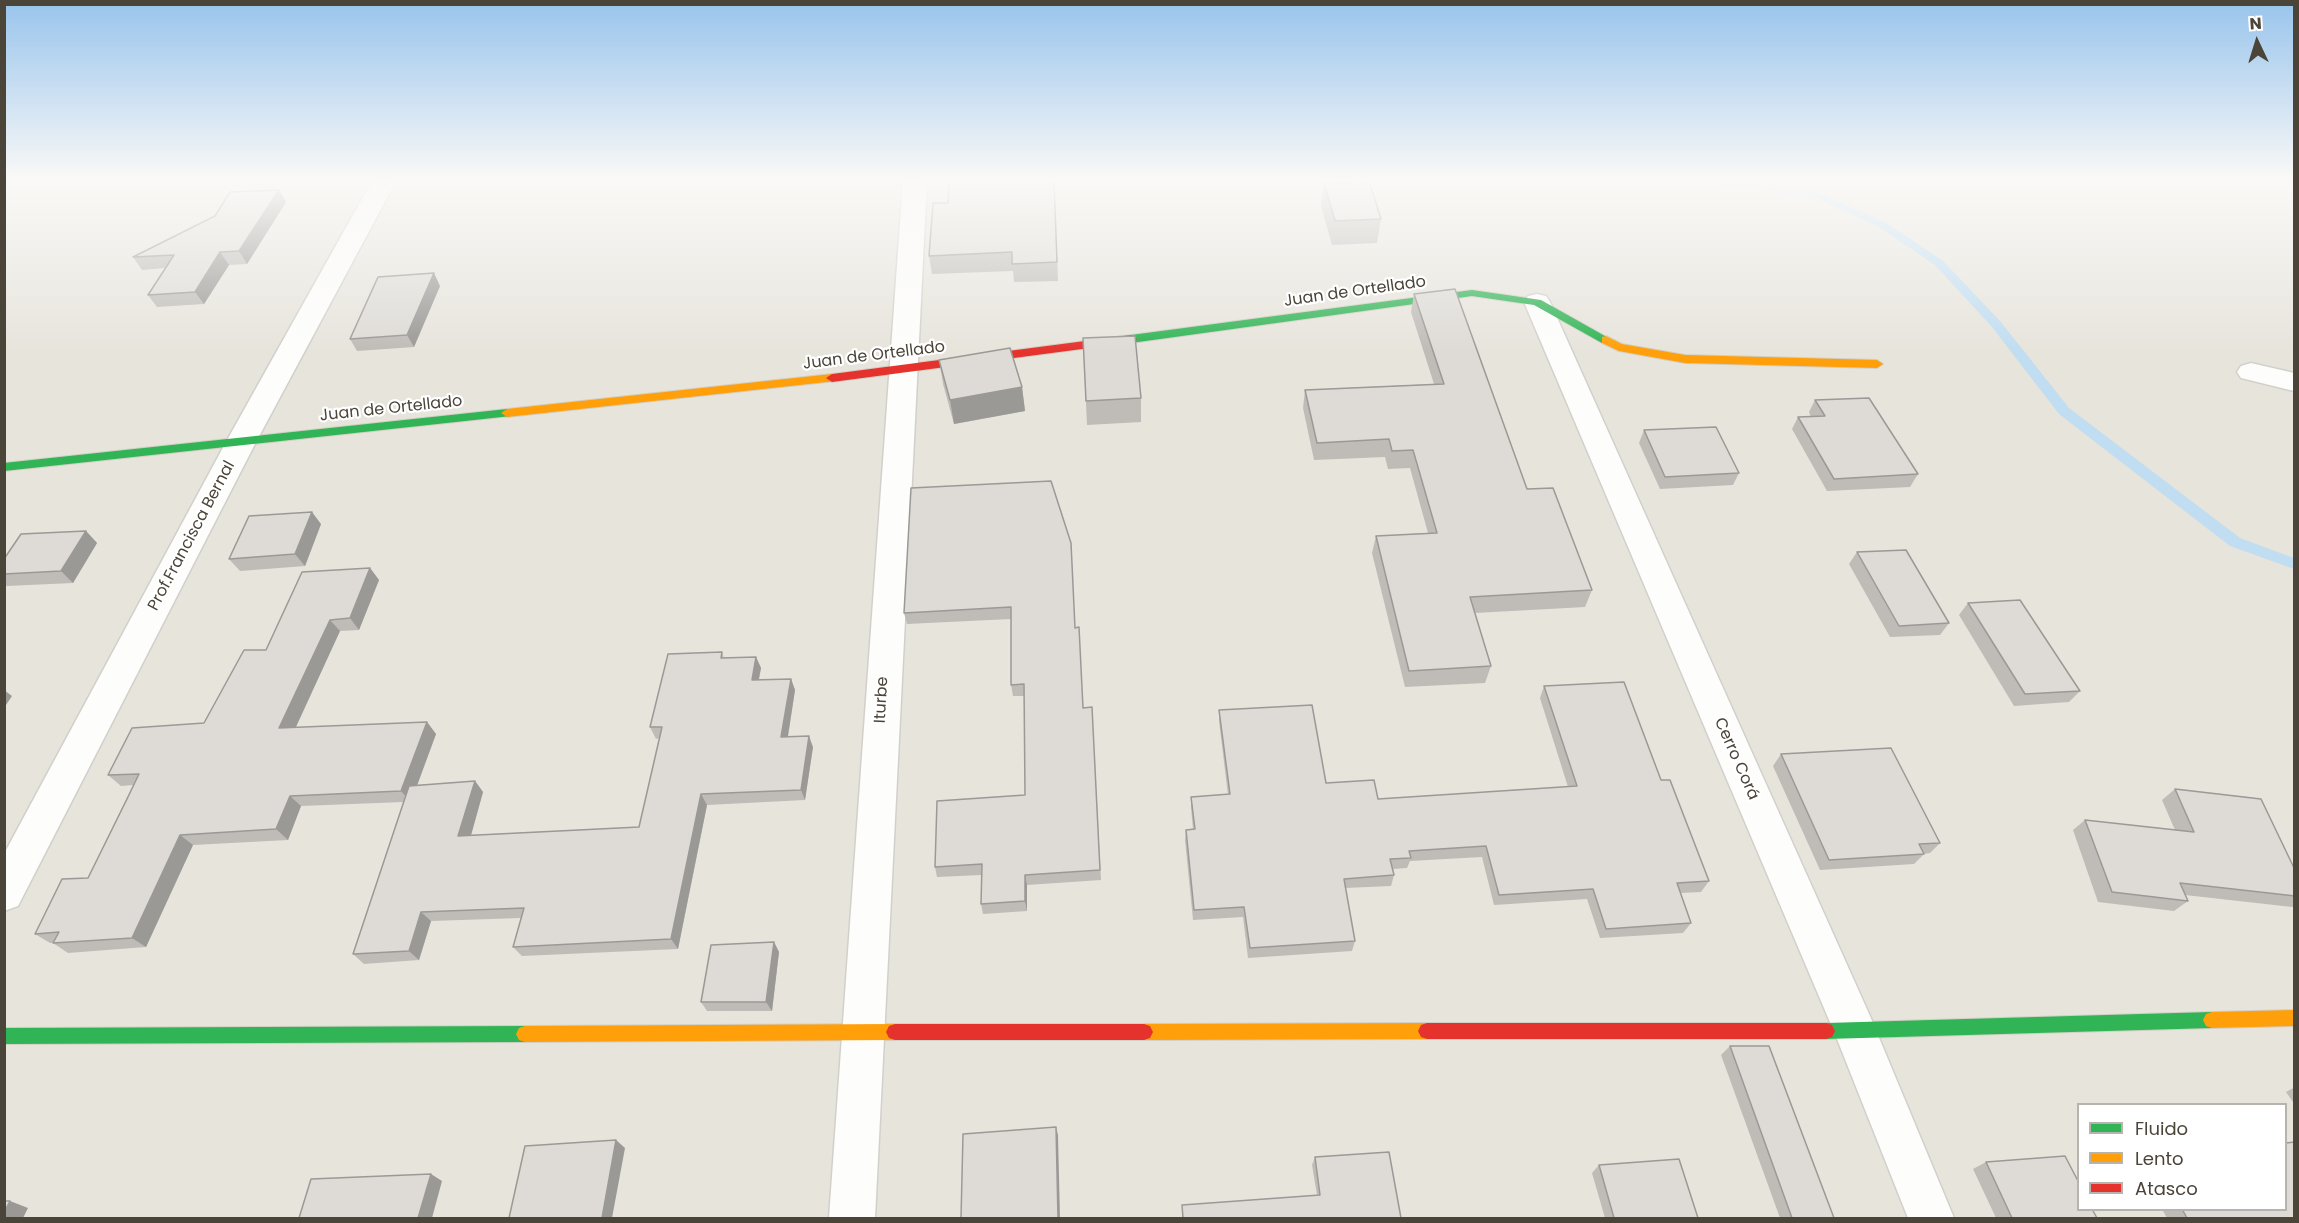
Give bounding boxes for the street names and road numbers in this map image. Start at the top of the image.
street label: Juan de Ortellado [1283,273,1427,311]
street label: Juan de Ortellado [802,338,946,374]
street label: Juan de Ortellado [319,392,463,426]
street label: Prof.Francisca Bernal [144,458,240,614]
street label: Iturbe [871,676,893,724]
street label: Cerro Corá [1709,715,1763,803]

